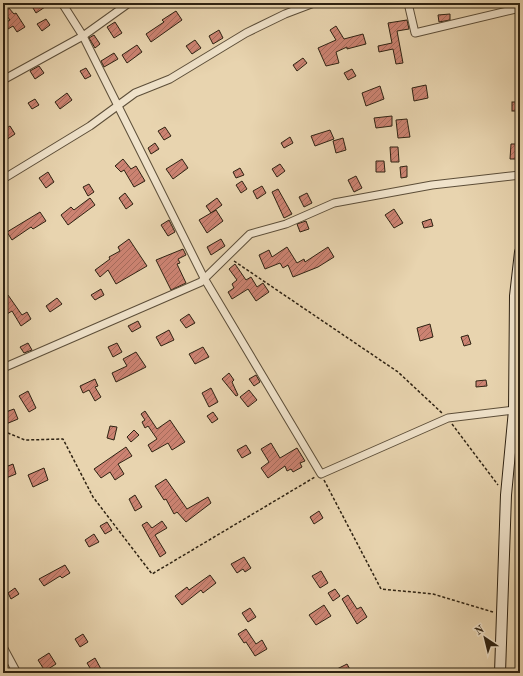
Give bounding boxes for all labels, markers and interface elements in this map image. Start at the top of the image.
north arrow [465,618,505,658]
text: N [474,624,487,638]

